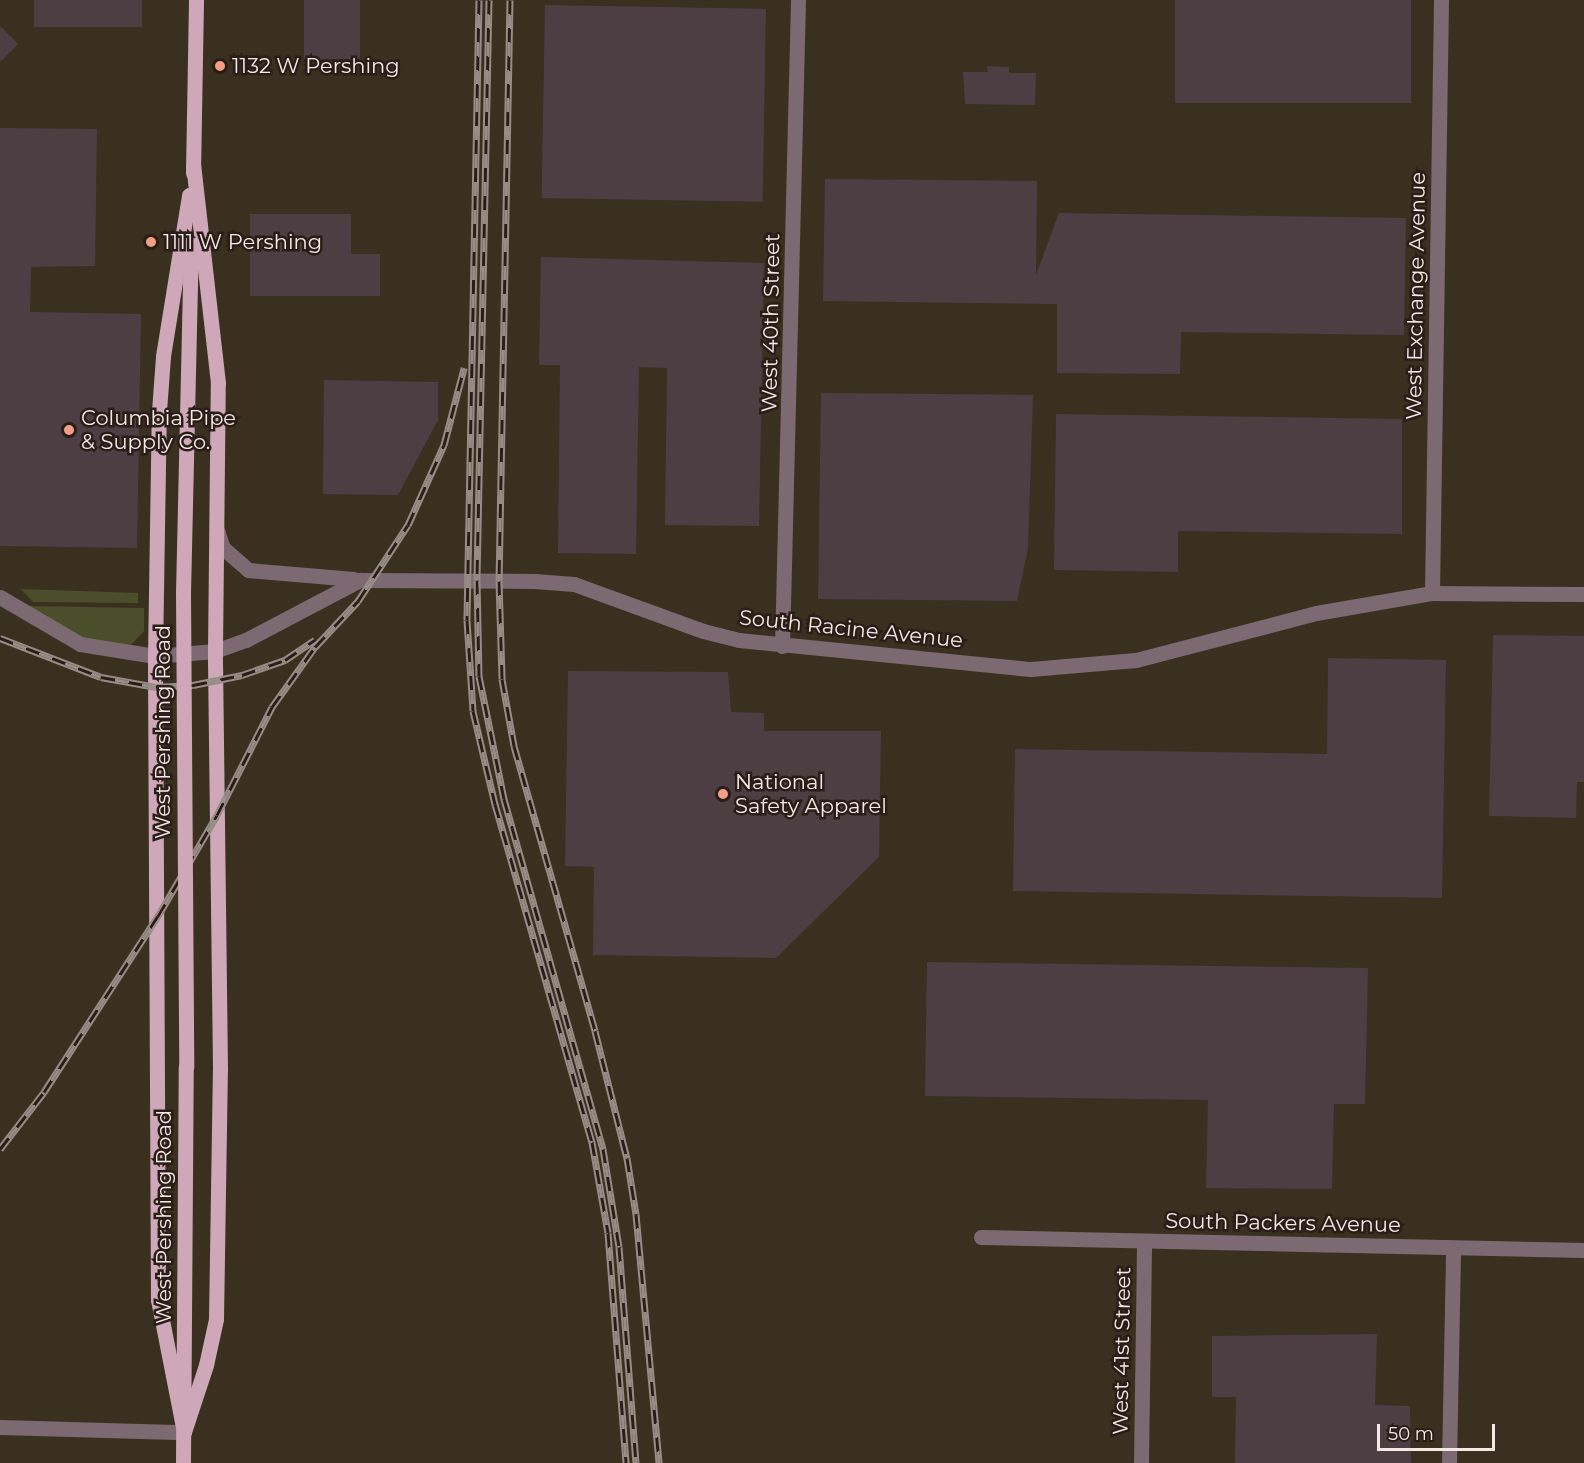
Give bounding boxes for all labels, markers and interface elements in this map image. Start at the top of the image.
place label: 1132 W Pershing [232,53,400,79]
marker: 1132 W Pershing [213,59,227,73]
street label: West Exchange Avenue [1401,172,1431,420]
place label: 1111 W Pershing [163,229,322,255]
street label: West 40th Street [757,233,785,413]
marker: 1111 W Pershing [144,235,158,249]
place label: Columbia Pipe & Supply Co. [81,405,236,455]
marker: Columbia Pipe & Supply Co. [62,423,76,437]
street label: South Racine Avenue [738,605,964,653]
street label: West Pershing Road [150,625,176,839]
place label: National Safety Apparel [735,769,887,819]
marker: National Safety Apparel [716,787,730,801]
street label: West Pershing Road [151,1110,177,1324]
street label: South Packers Avenue [1165,1208,1401,1238]
street label: West 41st Street [1108,1267,1136,1435]
scale bar [1380,1412,1498,1450]
text: 50 m [1388,1423,1434,1445]

